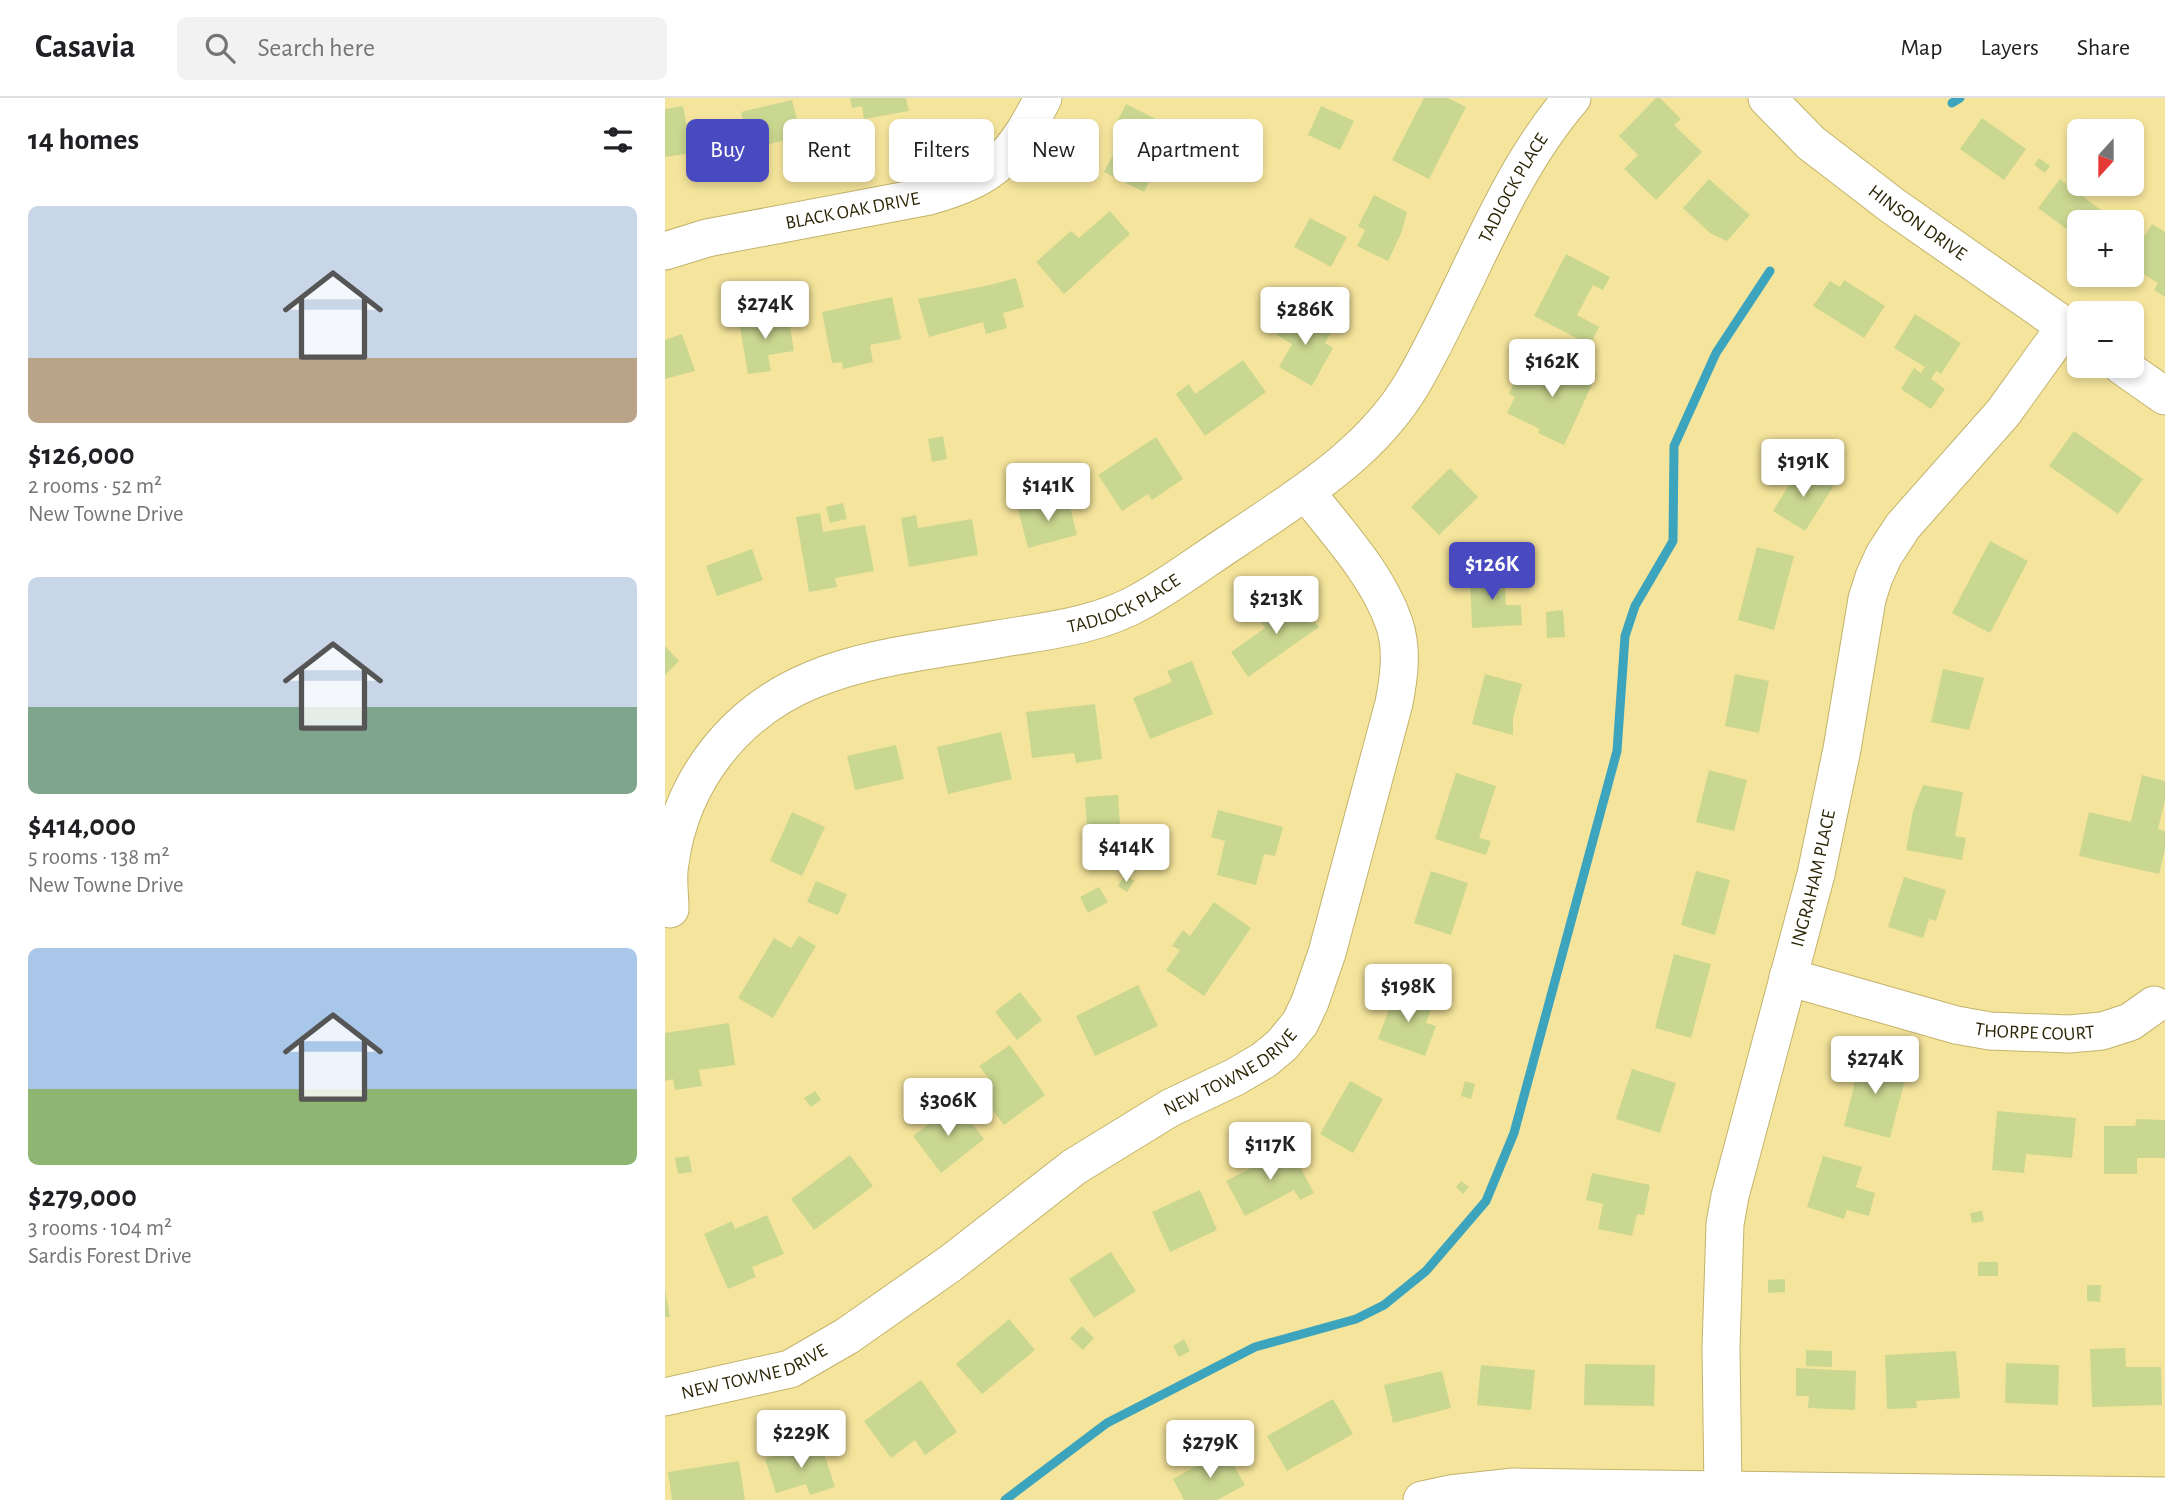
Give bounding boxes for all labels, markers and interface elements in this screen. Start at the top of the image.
search box [177,17,667,80]
icon: search [201,29,239,67]
text: Casavia [35,31,135,64]
text: Search here [257,35,375,61]
text: Map [1900,36,1942,60]
text: Layers [1980,36,2039,60]
text: Share [2077,36,2130,60]
chip: Buy [686,119,769,182]
chip: Rent [783,119,875,182]
chip: Filters [889,119,994,182]
chip: New [1008,119,1099,182]
chip: Apartment [1113,119,1263,182]
north arrow [2067,119,2144,196]
map controls [2067,119,2144,378]
icon: filters [599,121,637,159]
text: 14 homes [28,125,139,155]
street label: TADLOCK PLACE [1475,130,1551,246]
street label: HINSON DRIVE [1865,181,1970,264]
street label: BLACK OAK DRIVE [784,188,921,232]
button: + [2067,210,2144,287]
icon: home [270,252,396,378]
pin: $274K [716,282,814,341]
pin: $286K [1256,288,1354,347]
text: $274K [737,292,793,315]
text: $286K [1276,298,1334,321]
button: − [2067,301,2144,378]
pin: $162K [1503,340,1601,399]
text: $162K [1525,350,1579,373]
text: $126,000 [28,440,135,470]
pin: $191K [1754,440,1852,499]
text: $191K [1777,450,1829,473]
pin: $141K [999,464,1097,523]
text: $141K [1022,474,1074,497]
text: 2 rooms · 52 m² [28,475,162,498]
text: New Towne Drive [28,503,183,526]
pin: $126K [1443,542,1541,602]
text: $126K [1465,553,1519,576]
street label: TADLOCK PLACE [1065,570,1183,637]
pin: $213K [1227,576,1325,636]
text: $213K [1250,587,1302,610]
icon: home [270,623,396,749]
street label: INGRAHAM PLACE [1787,808,1839,949]
text: $414,000 [28,811,136,841]
pin: $414K [1077,824,1175,884]
text: $414K [1098,835,1154,858]
text: 5 rooms · 138 m² [28,846,169,869]
text: New Towne Drive [28,874,183,897]
pin: $198K [1359,964,1457,1024]
text: $198K [1381,975,1435,998]
icon: home [270,994,396,1120]
street label: THORPE COURT [1973,1019,2095,1044]
street label: NEW TOWNE DRIVE [1161,1026,1300,1119]
pin: $274K [1826,1037,1924,1096]
text: $274K [1847,1047,1903,1070]
pin: $306K [899,1079,997,1138]
text: $306K [920,1089,976,1112]
pin: $117K [1221,1122,1319,1182]
text: $117K [1245,1133,1295,1156]
text: $279,000 [28,1182,137,1212]
text: 3 rooms · 104 m² [28,1217,172,1240]
text: Sardis Forest Drive [28,1245,192,1268]
street label: NEW TOWNE DRIVE [679,1340,830,1403]
pin: $229K [752,1410,850,1470]
pin: $279K [1161,1420,1259,1480]
text: $229K [773,1421,829,1444]
text: $279K [1182,1431,1238,1454]

